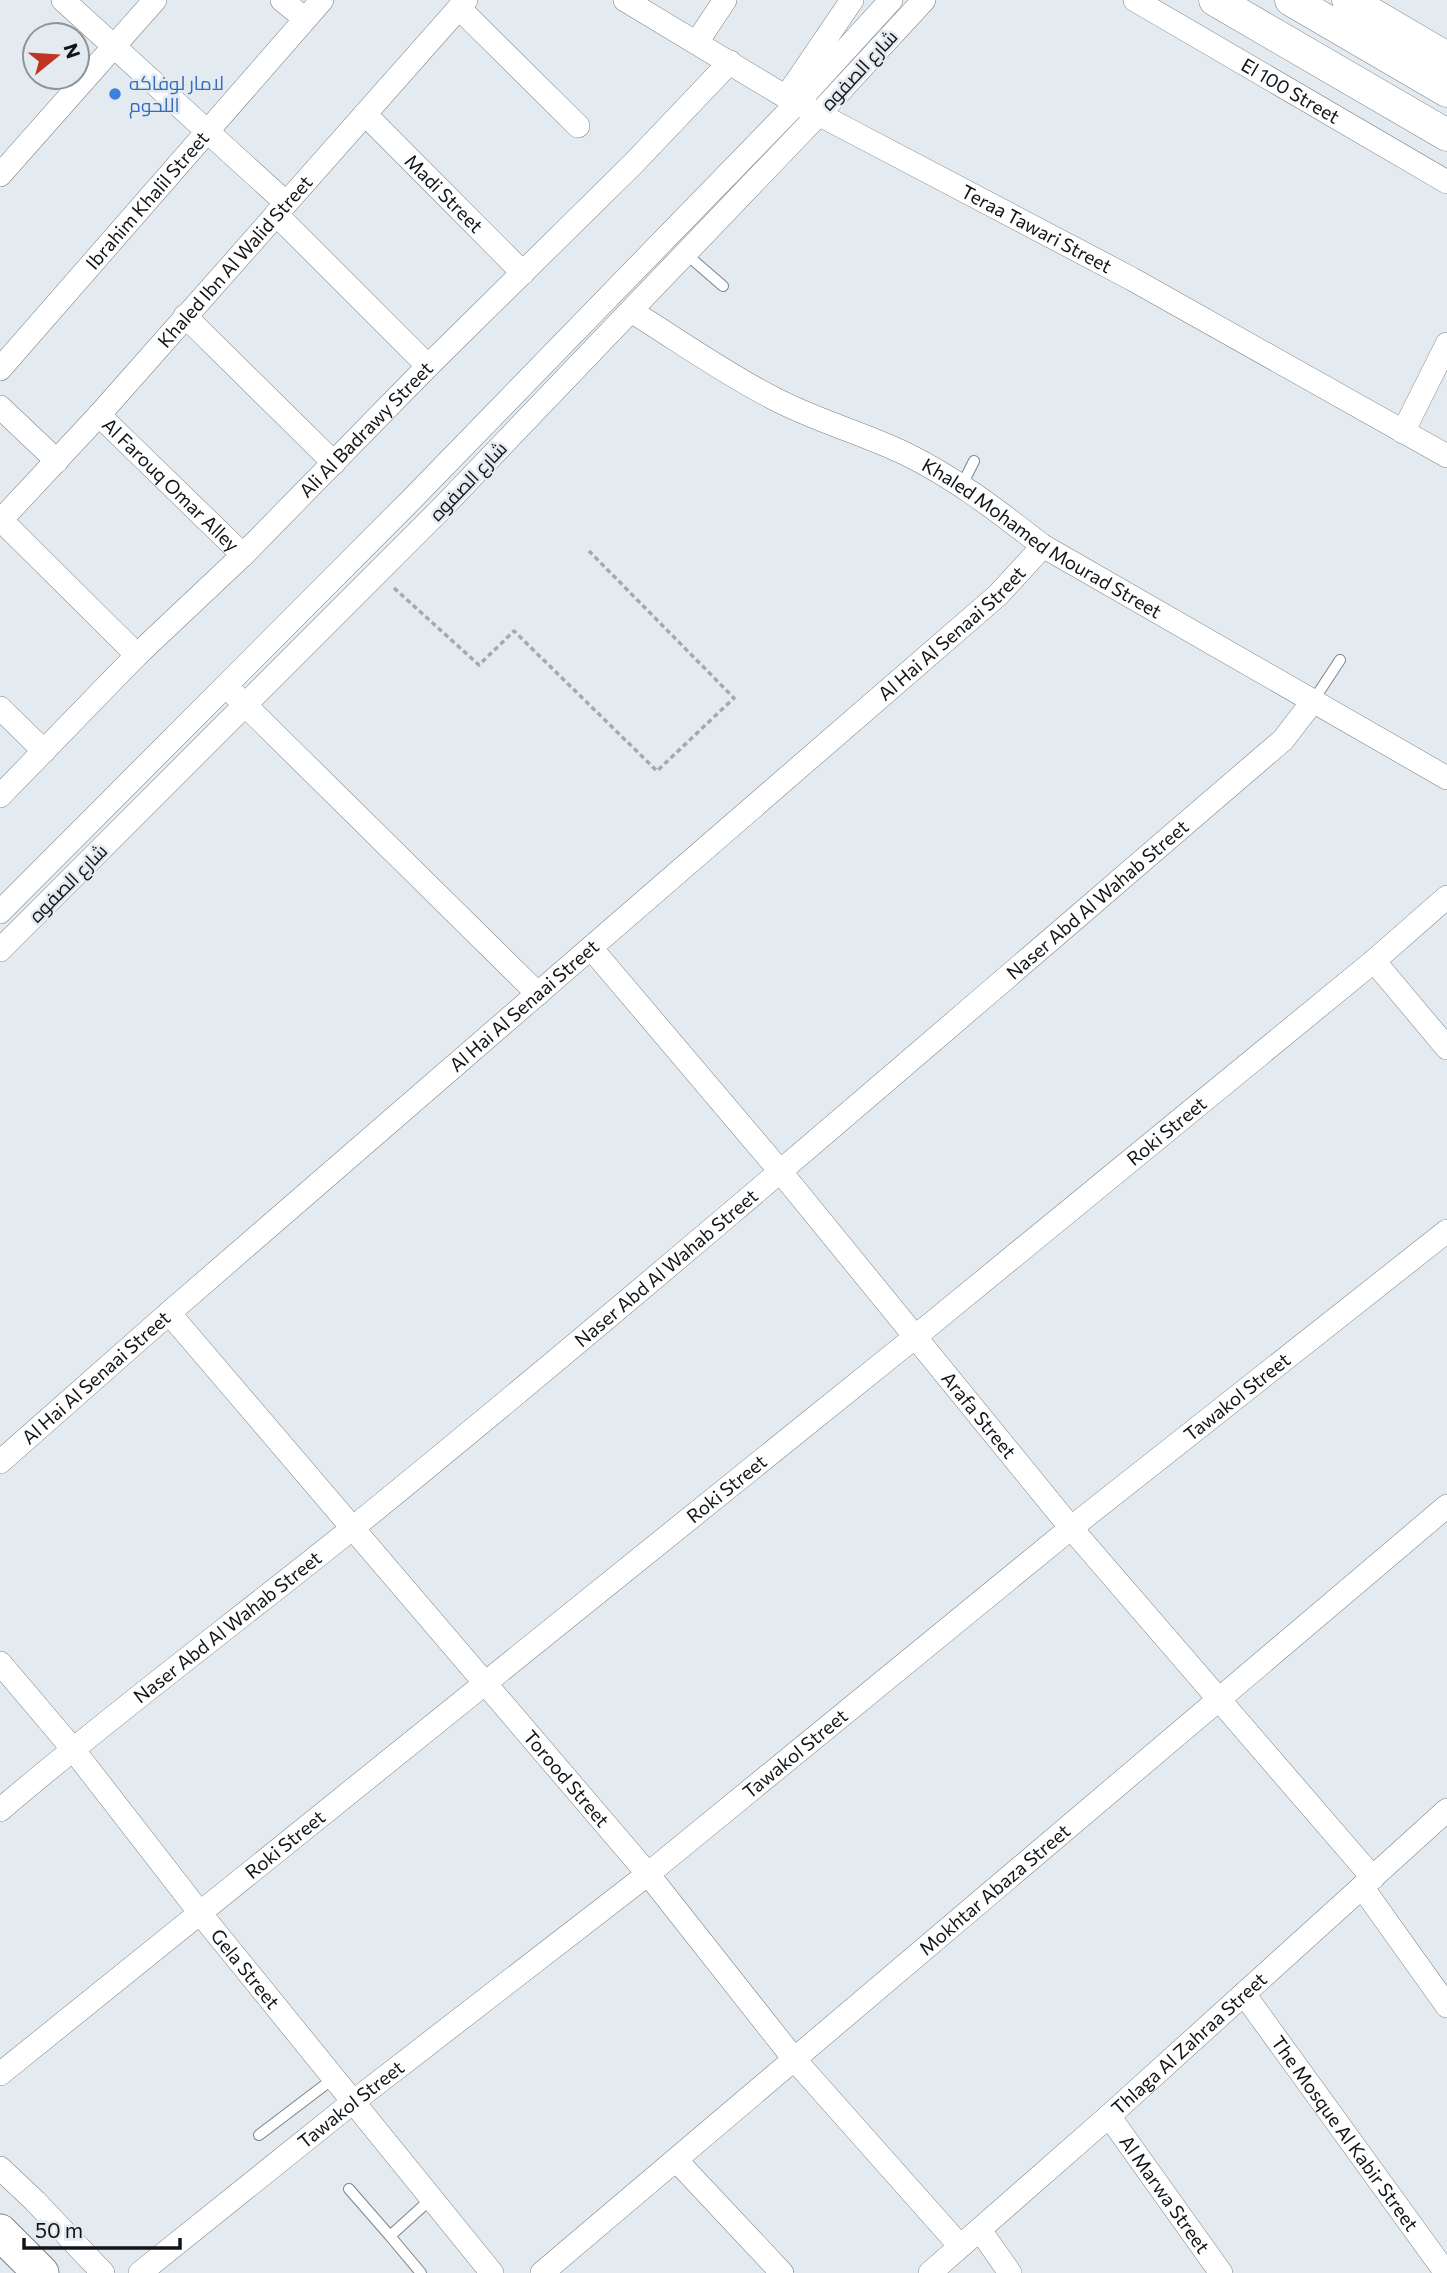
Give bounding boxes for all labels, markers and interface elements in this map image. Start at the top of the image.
north arrow [21,21,91,91]
street label: شارع الصفوه [816,25,904,117]
text: N [60,40,86,61]
street label: El 100 Street [1237,53,1344,128]
place label: لامار لوفاكه اللحوم [129,71,224,119]
marker: لامار لوفاكه اللحوم [107,86,123,102]
street label: Ibrahim Khalil Street [81,126,213,274]
street label: Madi Street [400,149,488,237]
street label: Khaled Ibn Al Walid Street [152,170,317,352]
street label: Teraa Tawari Street [958,179,1116,277]
street label: Ali Al Badrawy Street [294,356,437,502]
street label: Al Farouq Omar Alley [98,413,244,556]
street label: شارع الصفوه [424,436,513,527]
street label: Khaled Mohamed Mourad Street [918,453,1166,623]
street label: Al Hai Al Senaai Street [873,561,1030,705]
street label: Naser Abd Al Wahab Street [1001,814,1193,984]
street label: شارع الصفوه [24,839,114,929]
street label: Al Hai Al Senaai Street [444,934,603,1076]
street label: Roki Street [1122,1091,1211,1170]
street label: Naser Abd Al Wahab Street [570,1184,762,1351]
street label: Al Hai Al Senaai Street [17,1305,175,1448]
street label: Tawakol Street [1179,1347,1294,1445]
street label: Arafa Street [937,1367,1021,1463]
street label: Roki Street [682,1449,771,1527]
street label: Naser Abd Al Wahab Street [129,1546,326,1707]
street label: Tawakol Street [738,1704,852,1803]
street label: Torood Street [519,1725,615,1832]
street label: Roki Street [240,1805,330,1883]
street label: Mokhtar Abaza Street [914,1819,1074,1960]
street label: Gela Street [206,1924,285,2013]
street label: Thlaga Al Zahraa Street [1106,1967,1271,2119]
street label: The Mosque Al Kabir Street [1267,2031,1424,2235]
street label: Tawakol Street [293,2055,408,2153]
street label: Al Marwa Street [1115,2130,1215,2257]
scale bar [24,2206,180,2250]
text: 50 m [35,2217,83,2242]

